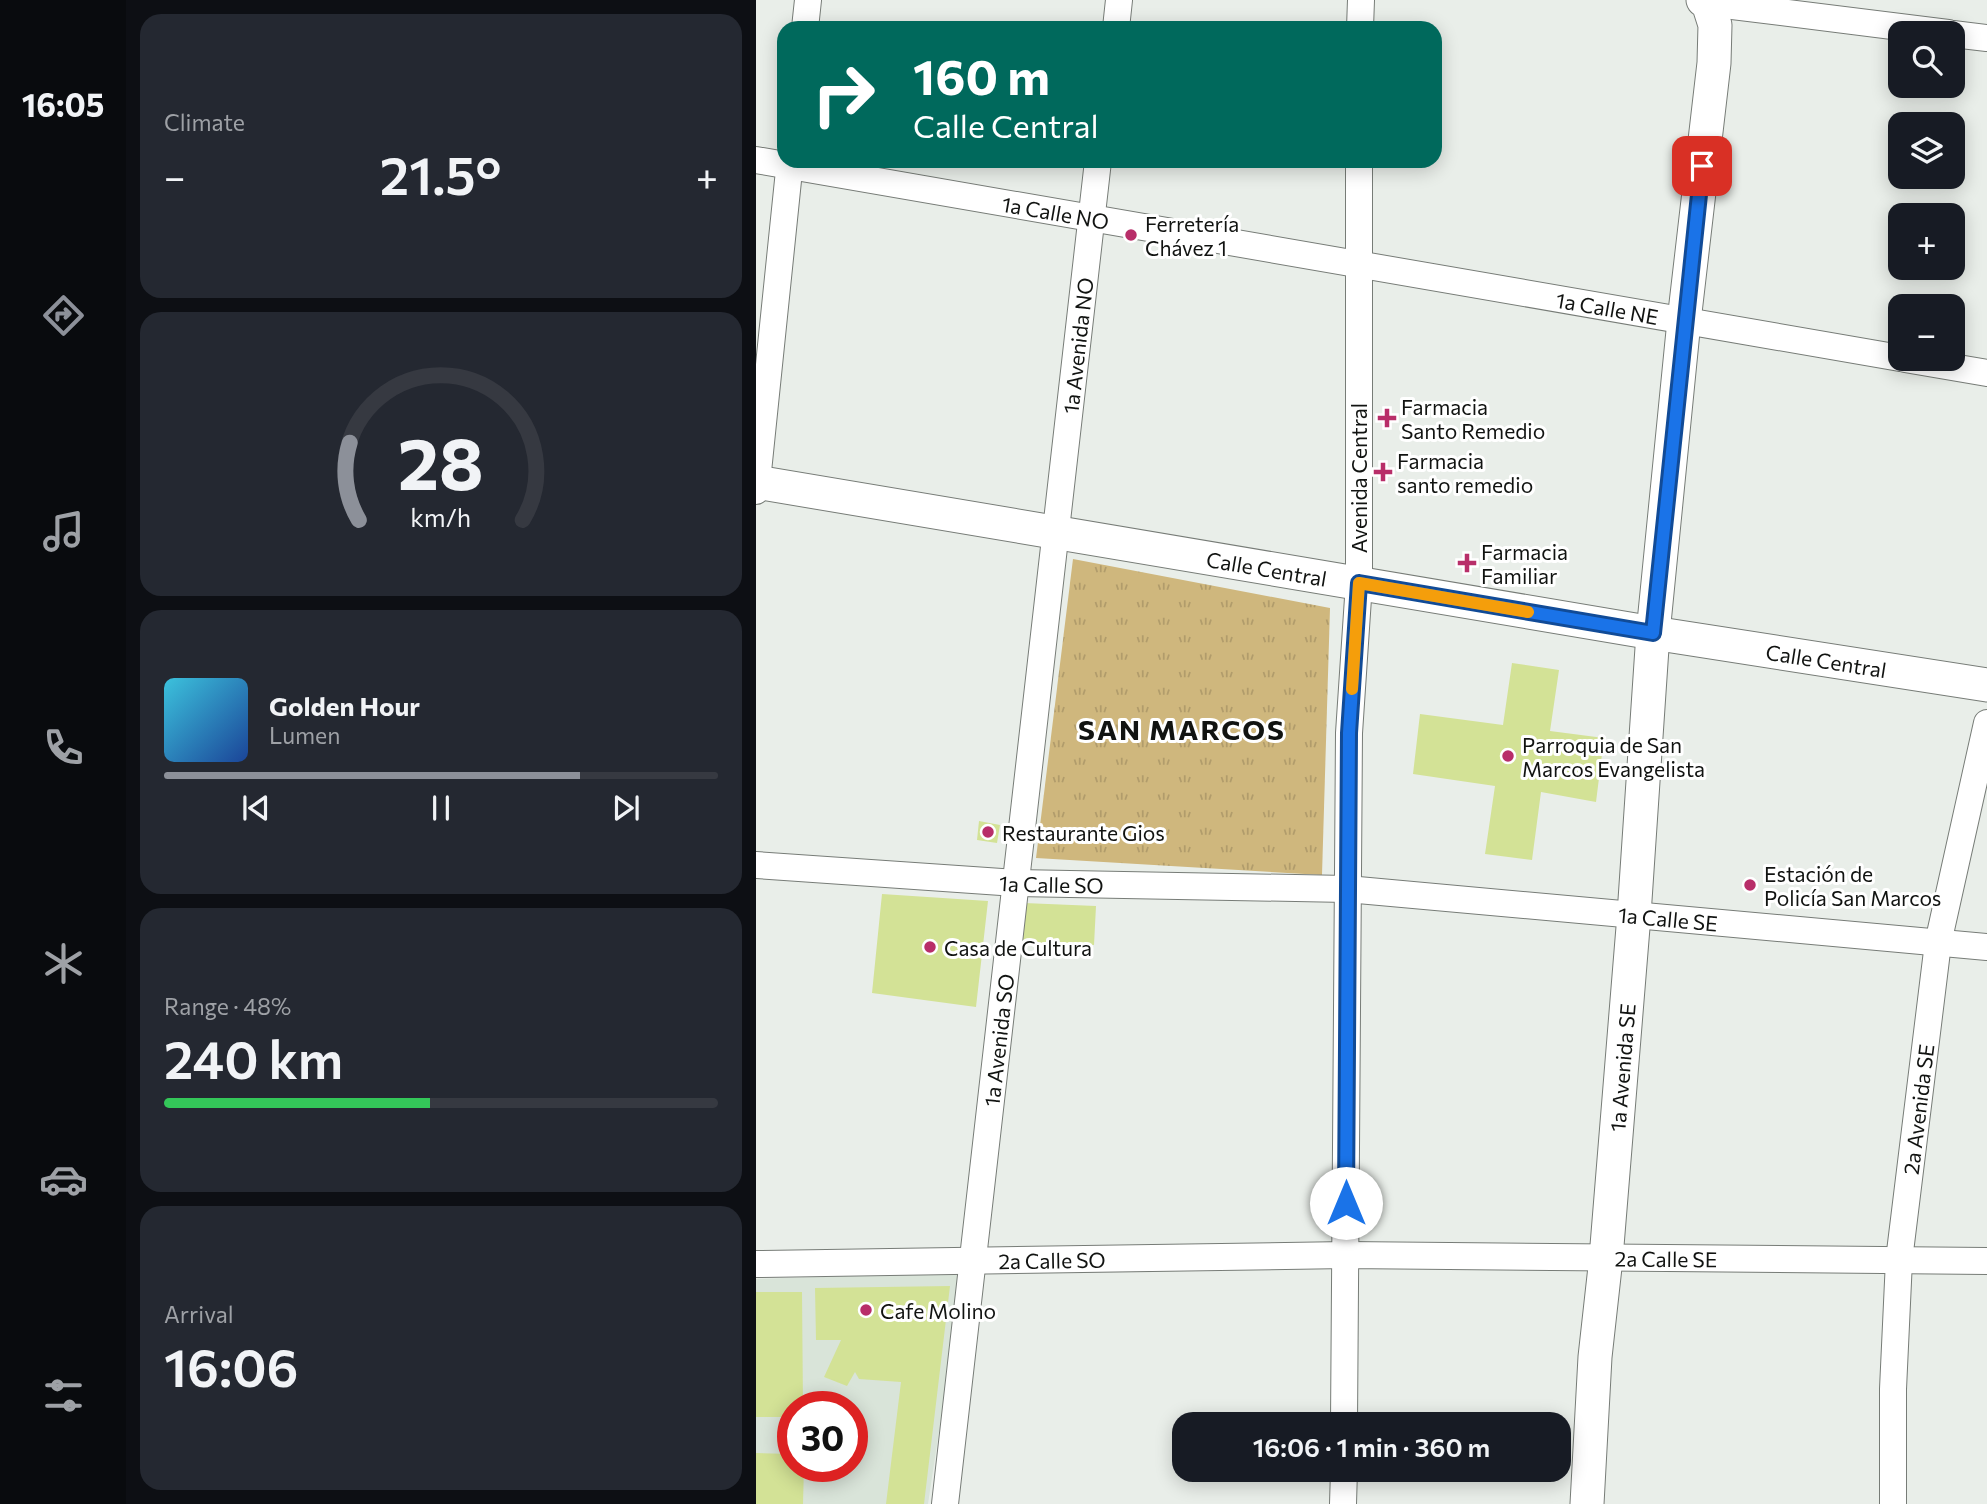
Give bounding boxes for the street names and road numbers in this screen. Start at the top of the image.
street label: 1a Calle NO [1000,190,1111,233]
street label: 1a Avenida NO [1057,276,1097,415]
street label: 1a Calle NE [1554,286,1660,328]
street label: Avenida Central [1346,403,1371,553]
street label: Calle Central [1205,546,1329,590]
street label: Calle Central [1764,638,1888,682]
street label: 1a Calle SO [998,869,1104,897]
street label: 1a Calle SE [1617,901,1719,935]
street label: 1a Avenida SO [978,972,1018,1108]
street label: 1a Avenida SE [1604,1002,1639,1133]
street label: 2a Avenida SE [1897,1043,1938,1176]
street label: 2a Calle SE [1614,1245,1717,1271]
street label: 2a Calle SO [998,1246,1106,1273]

